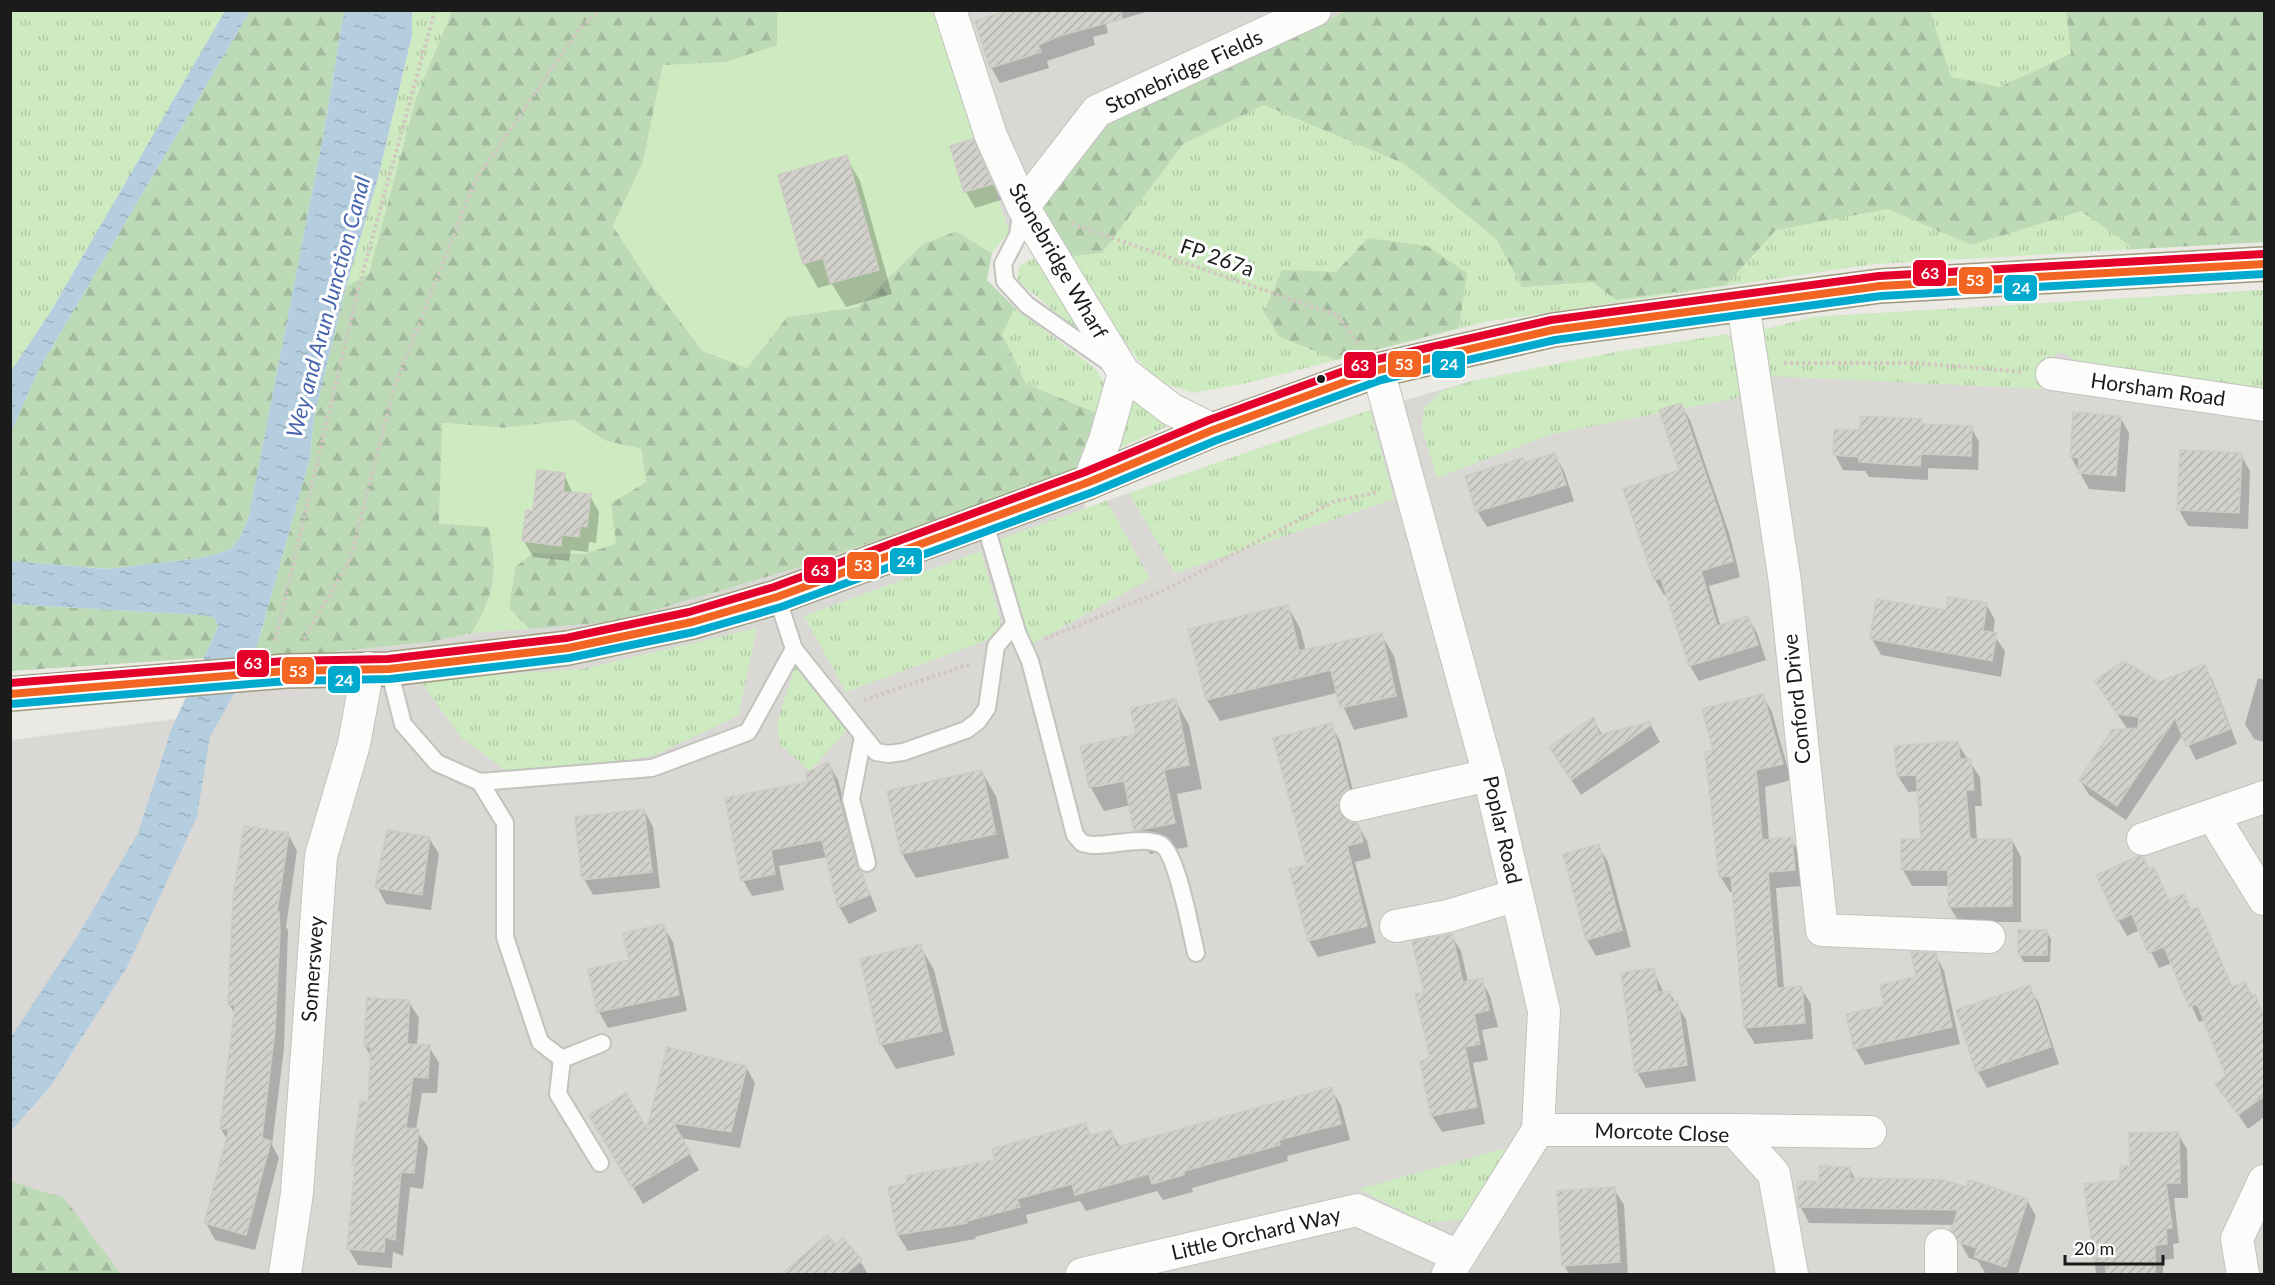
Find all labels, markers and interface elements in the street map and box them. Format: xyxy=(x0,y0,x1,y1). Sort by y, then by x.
street label: Stonebridge Fields xyxy=(1101,23,1266,118)
water label: Wey and Arun Junction Canal xyxy=(280,173,375,440)
street label: Stonebridge Wharf xyxy=(1005,178,1114,343)
street label: FP 267a xyxy=(1177,232,1258,281)
line badge: 63 xyxy=(1912,259,1947,287)
text: 63 xyxy=(1921,263,1939,282)
line badge: 53 xyxy=(1958,266,1993,295)
text: 53 xyxy=(1966,270,1984,289)
line badge: 24 xyxy=(2003,274,2038,302)
text: 24 xyxy=(2012,278,2030,297)
line badge: 53 xyxy=(1387,350,1422,378)
line badge: 24 xyxy=(1431,350,1466,379)
line badge: 63 xyxy=(1343,351,1377,379)
text: 53 xyxy=(1395,354,1413,373)
text: 24 xyxy=(1440,354,1458,373)
text: 63 xyxy=(1351,355,1369,374)
street label: Horsham Road xyxy=(2089,367,2227,410)
unlabelled marker xyxy=(1315,373,1327,385)
line badge: 24 xyxy=(889,547,923,575)
line badge: 53 xyxy=(846,551,880,580)
text: 24 xyxy=(897,551,915,570)
text: 53 xyxy=(854,555,872,574)
line badge: 63 xyxy=(803,556,837,584)
text: 63 xyxy=(811,560,829,579)
street label: Conford Drive xyxy=(1776,633,1815,765)
line badge: 63 xyxy=(236,649,270,678)
text: 63 xyxy=(244,653,262,672)
line badge: 53 xyxy=(281,656,315,685)
text: 53 xyxy=(289,661,307,680)
line badge: 24 xyxy=(327,665,361,694)
text: 24 xyxy=(335,670,353,689)
street label: Poplar Road xyxy=(1479,773,1528,886)
street label: Somerswey xyxy=(295,915,328,1023)
street label: Morcote Close xyxy=(1594,1117,1730,1146)
street label: Little Orchard Way xyxy=(1168,1201,1343,1264)
scale bar xyxy=(2065,1228,2162,1266)
text: 20 m xyxy=(2074,1237,2114,1259)

